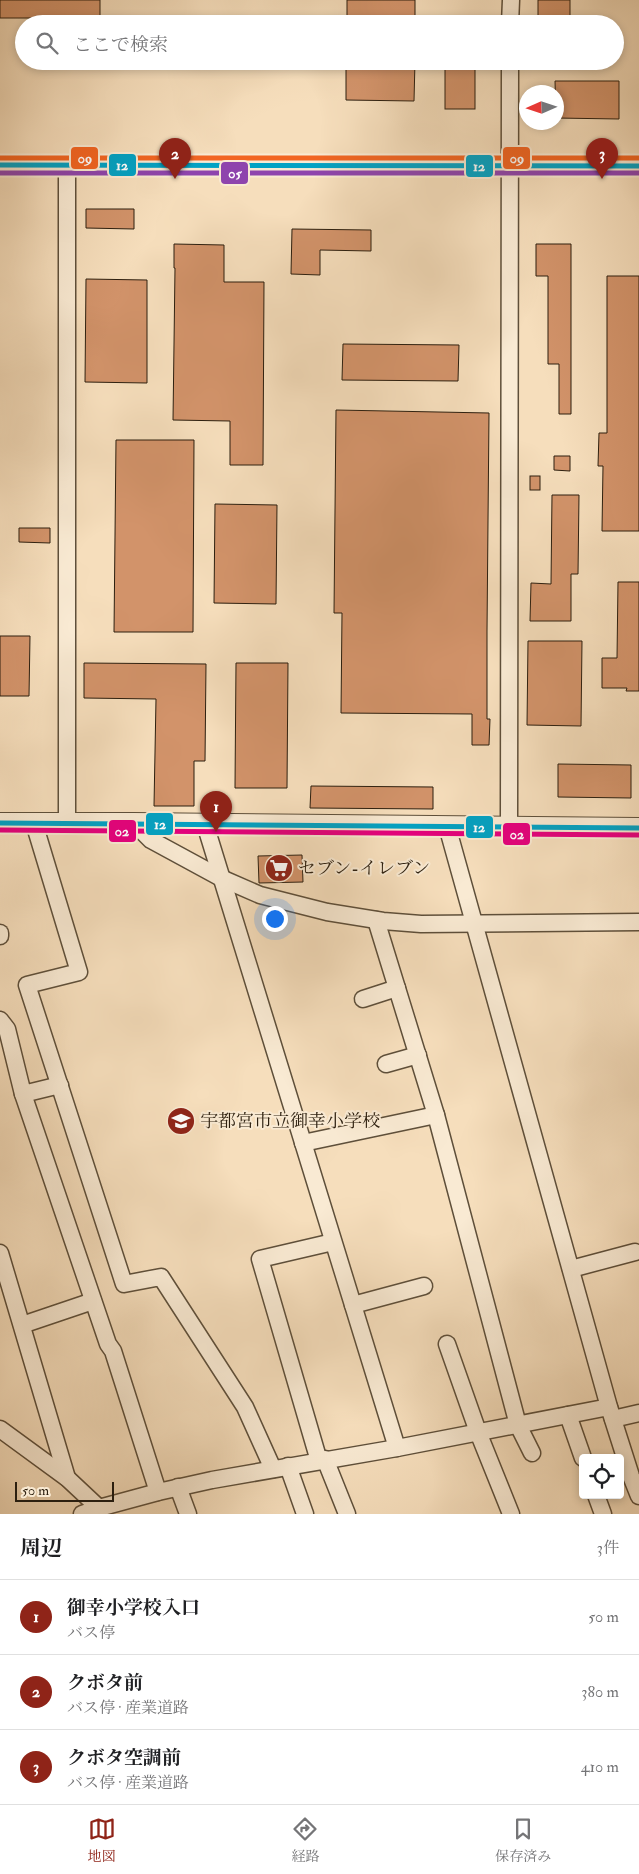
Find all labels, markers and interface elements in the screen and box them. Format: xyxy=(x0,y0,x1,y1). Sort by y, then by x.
search box xyxy=(15,15,624,70)
icon: search xyxy=(33,29,61,57)
text: ここで検索 xyxy=(73,33,168,57)
north arrow xyxy=(519,85,564,130)
pin: 2 xyxy=(159,138,191,179)
pin: 3 xyxy=(586,138,618,179)
line badge: 09 xyxy=(70,146,99,170)
line badge: 09 xyxy=(502,146,531,170)
text: 09 xyxy=(78,150,92,167)
text: 09 xyxy=(510,150,524,167)
line badge: 12 xyxy=(108,153,137,177)
line badge: 12 xyxy=(465,154,494,178)
text: 12 xyxy=(116,157,128,174)
text: 12 xyxy=(473,158,485,175)
line badge: 05 xyxy=(220,161,249,185)
text: 05 xyxy=(228,165,243,182)
pin: 1 xyxy=(200,791,232,832)
line badge: 12 xyxy=(145,812,174,836)
line badge: 12 xyxy=(465,815,494,839)
text: 12 xyxy=(154,816,166,833)
line badge: 02 xyxy=(108,819,137,843)
text: 12 xyxy=(473,819,485,836)
line badge: 02 xyxy=(502,822,531,846)
text: 02 xyxy=(115,823,129,840)
text: 02 xyxy=(510,826,524,843)
supermarket icon: セブン-イレブン xyxy=(264,853,294,883)
place label: セブン-イレブン xyxy=(298,857,430,880)
your location xyxy=(262,906,288,932)
school or university icon: 宇都宮市立御幸小学校 xyxy=(166,1106,196,1136)
place label: 宇都宮市立御幸小学校 xyxy=(200,1110,380,1133)
map controls xyxy=(579,1454,624,1499)
button: locate xyxy=(579,1454,624,1499)
scale bar xyxy=(15,1479,114,1502)
text: 50 m xyxy=(22,1482,49,1499)
text: 周辺 xyxy=(20,1535,62,1562)
text: 3件 xyxy=(597,1538,619,1558)
text: 御幸小学校入口 xyxy=(67,1596,200,1620)
text: 1 xyxy=(33,1607,39,1627)
text: 50 m xyxy=(588,1607,619,1627)
text: バス停 xyxy=(67,1623,115,1643)
text: クボタ前 xyxy=(67,1671,143,1695)
text: 2 xyxy=(32,1682,40,1702)
text: 380 m xyxy=(581,1682,619,1702)
text: バス停 · 産業道路 xyxy=(67,1698,189,1718)
text: クボタ空調前 xyxy=(67,1746,181,1770)
text: 3 xyxy=(33,1757,39,1777)
text: 410 m xyxy=(581,1757,619,1777)
text: バス停 · 産業道路 xyxy=(67,1773,189,1793)
tab: 地図 xyxy=(88,1815,116,1865)
tab: 経路 xyxy=(291,1815,319,1865)
tab: 保存済み xyxy=(495,1815,551,1865)

